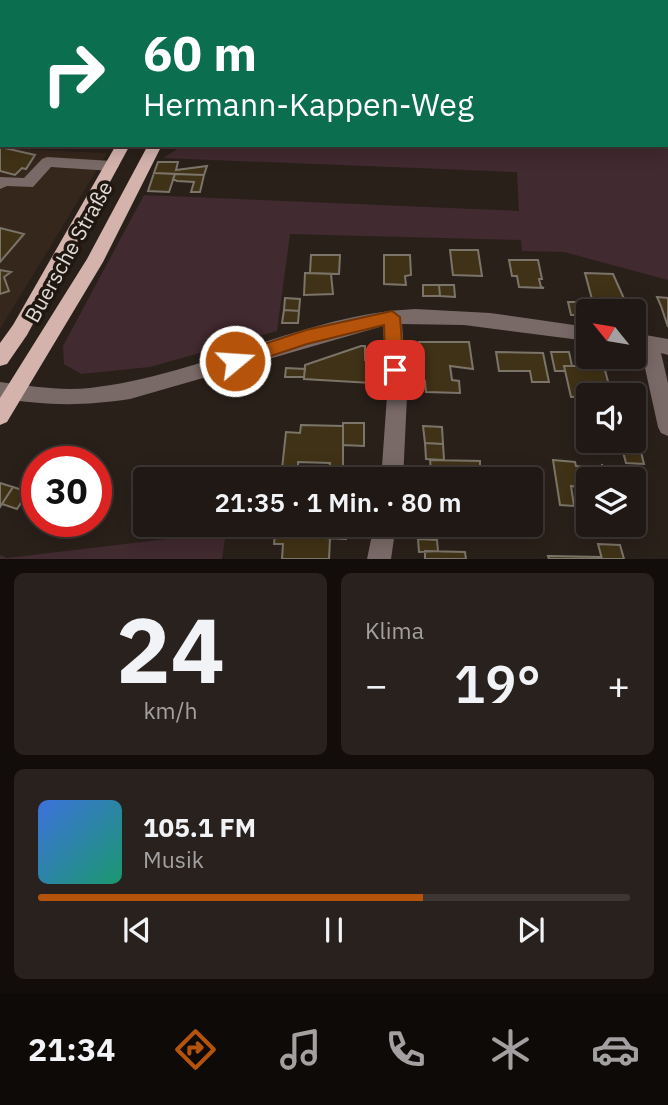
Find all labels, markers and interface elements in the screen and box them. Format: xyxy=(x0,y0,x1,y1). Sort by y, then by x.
text: 60 m xyxy=(143,21,257,84)
icon: right xyxy=(28,28,119,119)
text: Hermann-Kappen-Weg xyxy=(143,83,474,125)
street label: Buersche Straße xyxy=(18,176,119,327)
north arrow xyxy=(576,299,646,369)
map controls xyxy=(576,299,646,537)
position arrow xyxy=(198,324,272,398)
pin xyxy=(365,340,425,400)
icon: arrive xyxy=(376,351,414,389)
button: sound xyxy=(576,383,646,453)
speed limit sign: 30 xyxy=(21,446,112,537)
button: layers xyxy=(576,467,646,537)
text: 21:35 · 1 Min. · 80 m xyxy=(214,485,462,519)
text: 24 xyxy=(116,590,225,708)
text: Klima xyxy=(365,615,424,645)
text: 19° xyxy=(454,650,541,717)
text: − xyxy=(365,660,388,709)
text: + xyxy=(607,660,630,709)
text: km/h xyxy=(143,695,198,725)
text: 105.1 FM xyxy=(143,810,256,844)
text: Musik xyxy=(143,844,204,874)
icon: previous xyxy=(118,911,156,949)
icon: pause xyxy=(315,911,353,949)
icon: next xyxy=(512,911,550,949)
icon: directions xyxy=(171,1025,220,1074)
icon: music xyxy=(276,1025,325,1074)
icon: phone xyxy=(381,1025,430,1074)
icon: climate xyxy=(486,1025,535,1074)
icon: car xyxy=(591,1025,640,1074)
text: 21:34 xyxy=(28,1028,115,1070)

